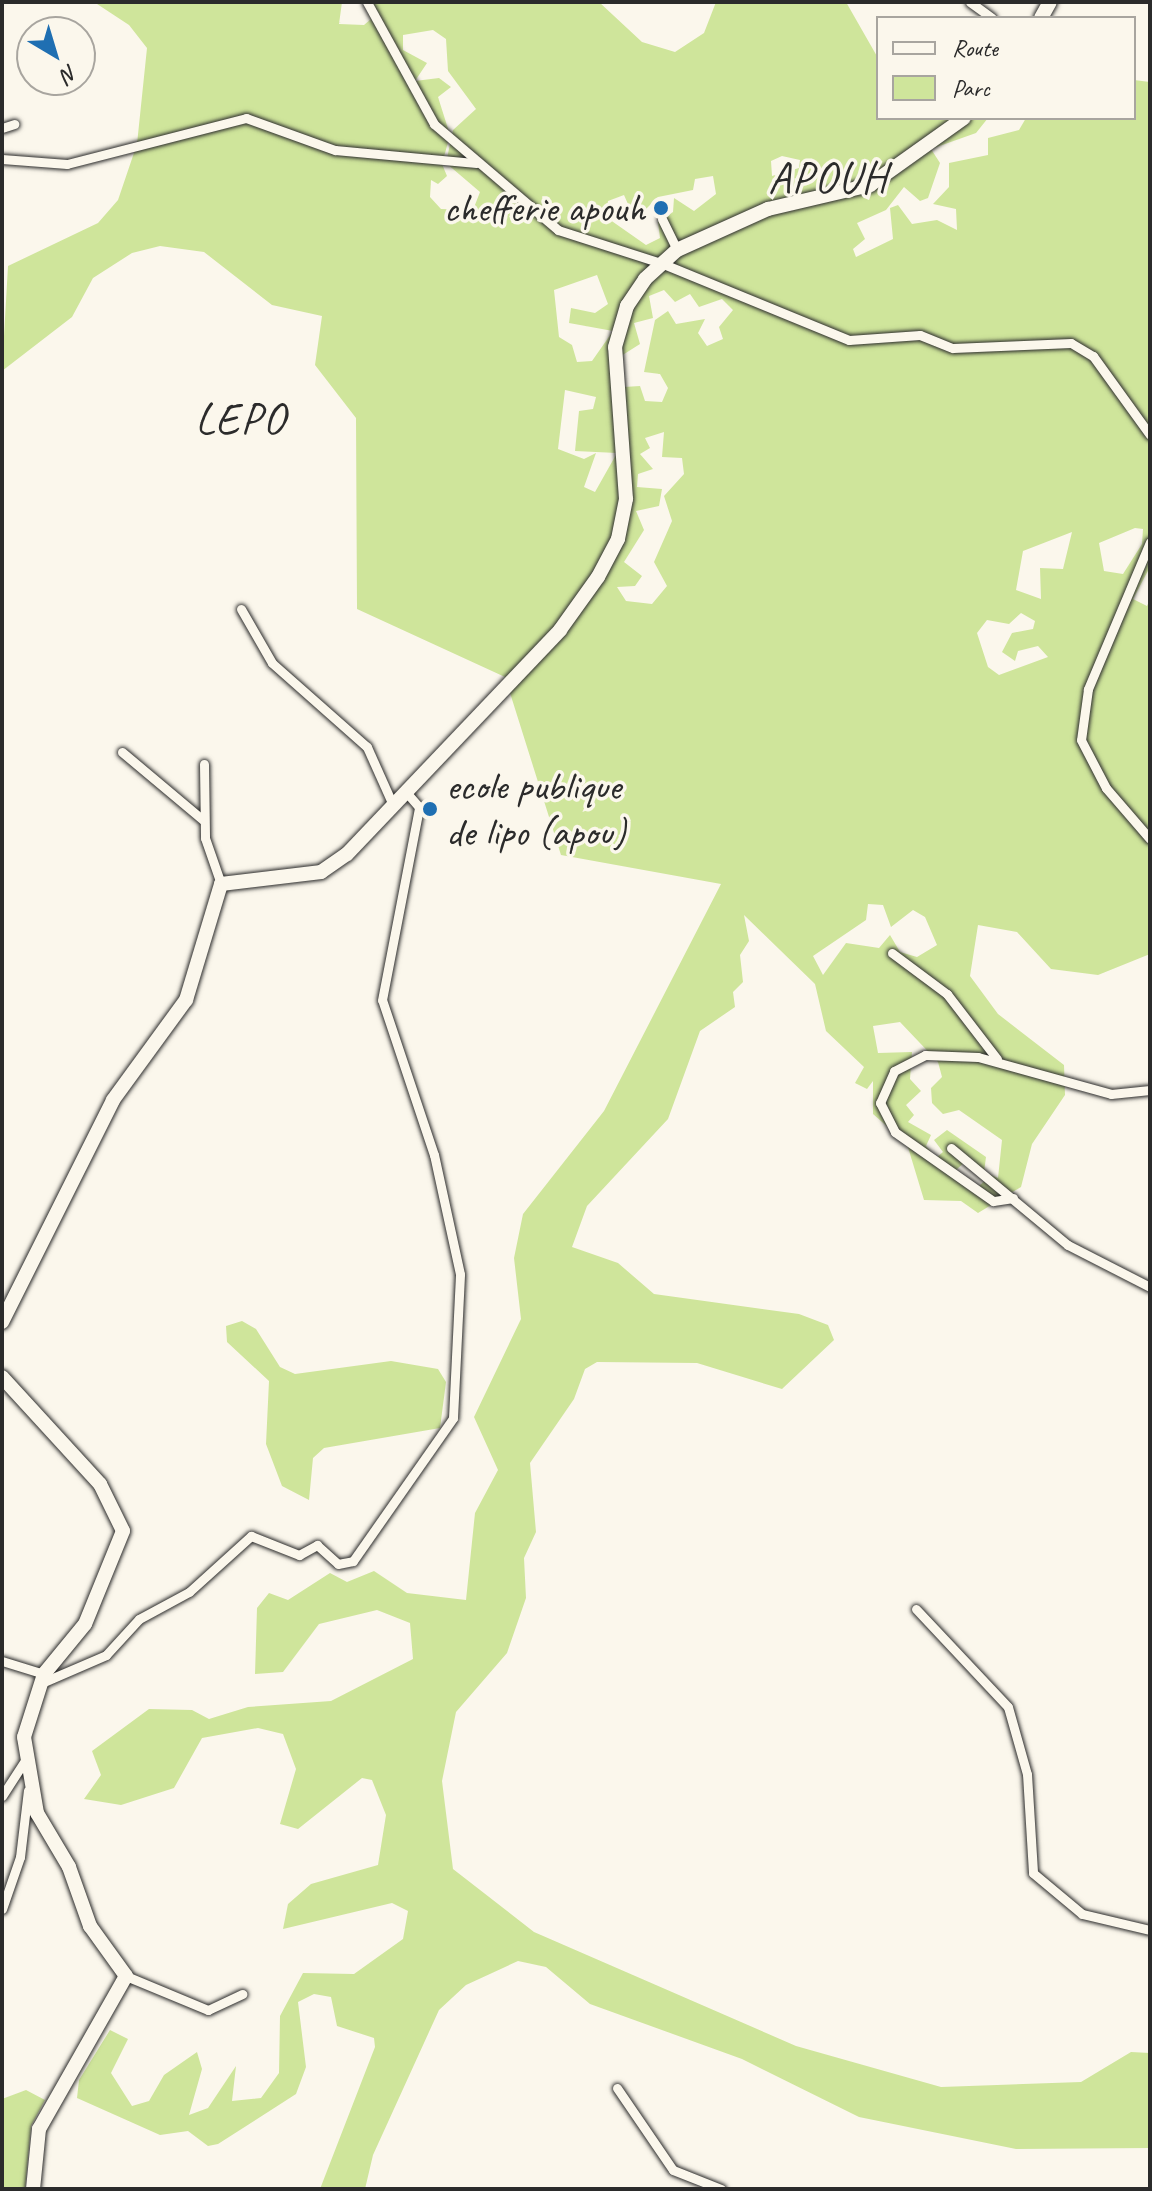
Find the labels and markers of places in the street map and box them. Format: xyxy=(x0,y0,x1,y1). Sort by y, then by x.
place label: chefferie apouh xyxy=(442,184,645,232)
marker: chefferie apouh xyxy=(652,199,670,217)
place label: ecole publique de lipo (apou) xyxy=(446,762,625,856)
marker: ecole publique de lipo (apou) xyxy=(421,800,439,818)

